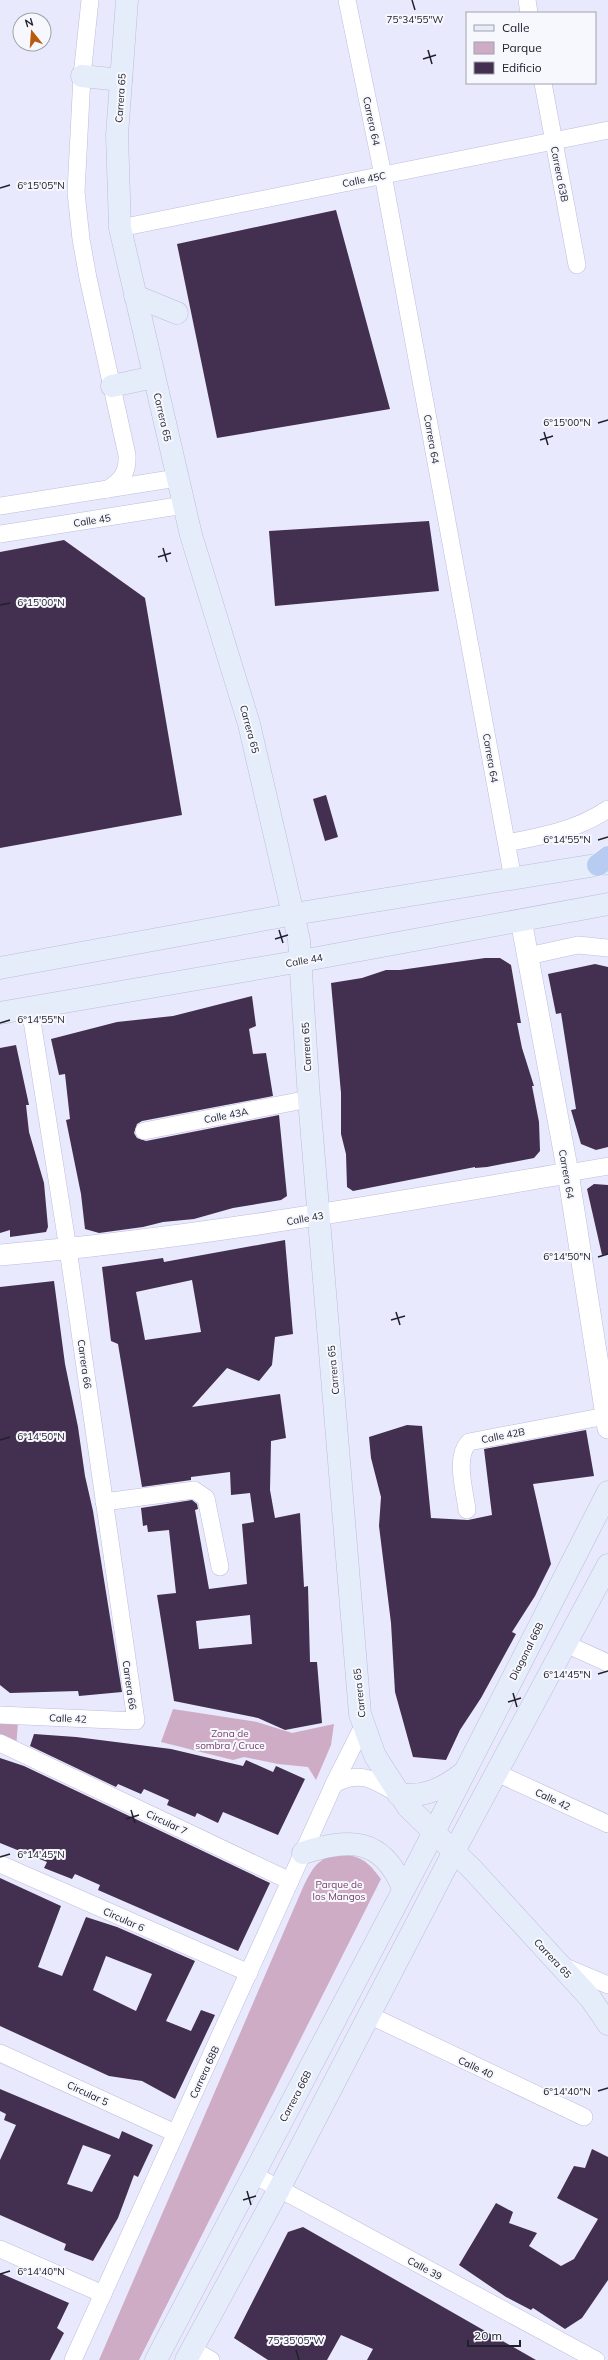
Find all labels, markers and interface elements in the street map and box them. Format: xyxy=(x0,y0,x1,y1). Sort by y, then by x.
north arrow xyxy=(12,12,52,52)
legend xyxy=(466,12,596,84)
text: 75°34'55"W xyxy=(387,13,443,26)
text: N xyxy=(23,15,35,30)
text: Calle xyxy=(502,20,529,35)
text: Parque xyxy=(502,40,542,55)
text: Edificio xyxy=(502,60,542,75)
street label: Carrera 65 xyxy=(112,73,129,123)
street label: Carrera 64 xyxy=(360,96,383,147)
street label: Carrera 63B xyxy=(548,145,571,203)
street label: Calle 45C xyxy=(341,169,387,190)
text: 6°15'05"N xyxy=(17,179,65,192)
street label: Carrera 65 xyxy=(151,392,174,443)
street label: Carrera 64 xyxy=(421,414,442,465)
text: 6°15'00"N xyxy=(543,416,591,429)
street label: Calle 45 xyxy=(73,511,112,530)
text: 6°15'00"N xyxy=(17,596,65,609)
street label: Carrera 65 xyxy=(237,704,262,755)
street label: Carrera 64 xyxy=(480,733,501,784)
text: 6°14'55"N xyxy=(543,833,591,846)
street label: Calle 44 xyxy=(284,951,324,970)
text: 6°14'55"N xyxy=(17,1013,65,1026)
street label: Carrera 65 xyxy=(299,1022,314,1072)
street label: Calle 43A xyxy=(203,1105,250,1126)
street label: Carrera 64 xyxy=(556,1149,577,1200)
street label: Calle 43 xyxy=(285,1209,325,1228)
text: 6°14'50"N xyxy=(543,1250,591,1263)
street label: Carrera 66 xyxy=(75,1339,94,1389)
street label: Carrera 65 xyxy=(325,1345,342,1395)
street label: Calle 42B xyxy=(480,1425,526,1446)
text: 6°14'50"N xyxy=(17,1430,65,1443)
street label: Diagonal 66B xyxy=(506,1620,547,1682)
street label: Carrera 66 xyxy=(120,1660,139,1710)
street label: Carrera 65 xyxy=(350,1668,369,1718)
text: 6°14'45"N xyxy=(543,1668,591,1681)
street label: Calle 42 xyxy=(49,1711,87,1726)
park label: Zona de sombra / Cruce xyxy=(195,1727,265,1752)
street label: Calle 42 xyxy=(533,1786,573,1813)
street label: Circular 7 xyxy=(144,1807,190,1838)
text: 6°14'45"N xyxy=(17,1848,65,1861)
park label: Parque de los Mangos xyxy=(313,1878,365,1903)
street label: Circular 6 xyxy=(101,1905,147,1934)
street label: Carrera 65 xyxy=(531,1936,574,1981)
street label: Carrera 68B xyxy=(187,2044,222,2100)
street label: Calle 40 xyxy=(456,2054,496,2081)
street label: Carrera 66B xyxy=(276,2068,314,2124)
street label: Circular 5 xyxy=(65,2078,111,2109)
text: 6°14'40"N xyxy=(543,2085,591,2098)
street label: Calle 39 xyxy=(405,2254,444,2283)
text: 6°14'40"N xyxy=(17,2265,65,2278)
scale bar xyxy=(468,2322,520,2348)
text: 20 m xyxy=(474,2328,502,2343)
text: 75°35'05"W xyxy=(268,2334,324,2347)

